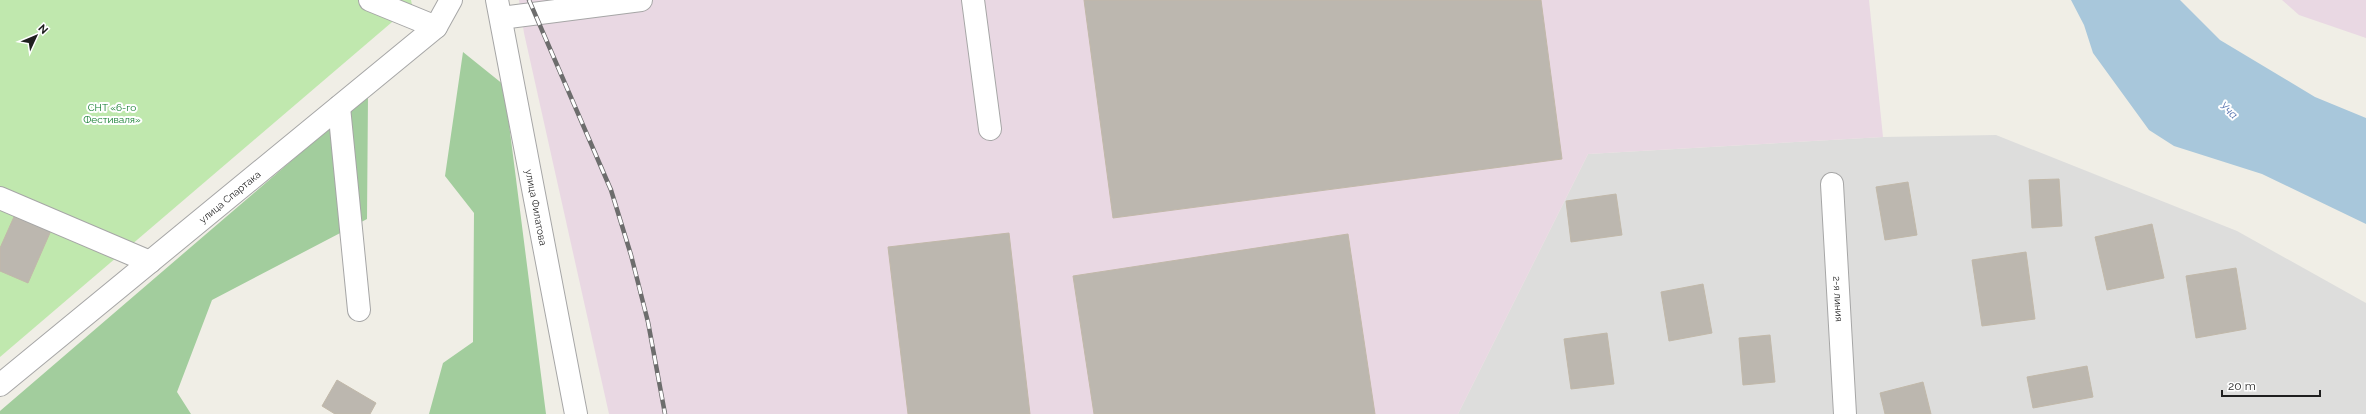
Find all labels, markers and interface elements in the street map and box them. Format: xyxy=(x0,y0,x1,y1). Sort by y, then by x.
north arrow xyxy=(16,16,56,56)
text: N xyxy=(35,22,50,37)
water label: Уча xyxy=(2217,99,2240,122)
park label: СНТ «6-го Фестиваля» xyxy=(83,102,141,125)
street label: улица Филатова xyxy=(523,168,549,246)
street label: улица Спартака xyxy=(197,169,263,225)
street label: 2-я линия xyxy=(1831,276,1845,322)
scale bar xyxy=(2222,372,2320,398)
text: 20 m xyxy=(2228,379,2256,393)

